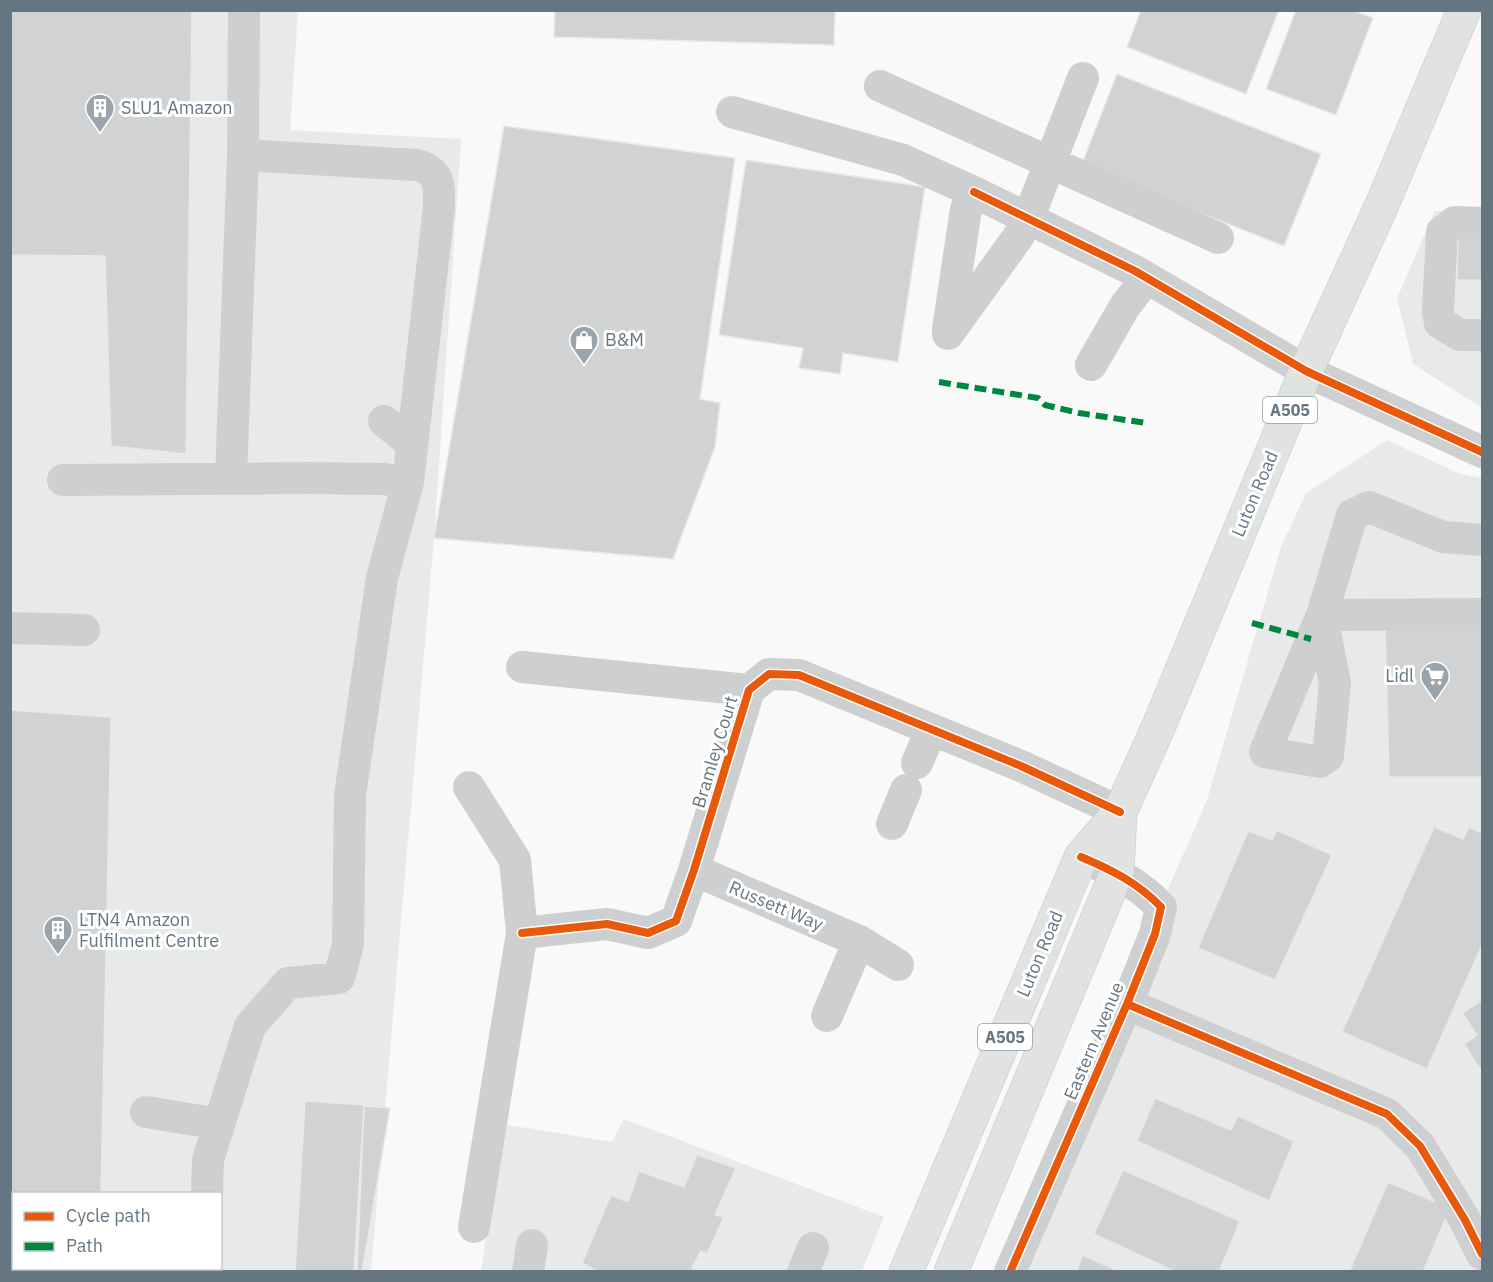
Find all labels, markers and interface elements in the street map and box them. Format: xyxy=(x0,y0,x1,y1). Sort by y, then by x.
building icon: SLU1 Amazon xyxy=(84,92,116,134)
place label: SLU1 Amazon xyxy=(121,96,233,119)
shop icon: B&M xyxy=(568,324,600,366)
place label: B&M xyxy=(605,328,644,351)
road number: A505 xyxy=(1263,397,1317,423)
street label: Luton Road xyxy=(1226,447,1283,540)
supermarket icon: Lidl xyxy=(1419,660,1451,702)
place label: Lidl xyxy=(1385,664,1414,687)
street label: Bramley Court xyxy=(687,693,742,811)
street label: Russett Way xyxy=(726,875,827,936)
street label: Luton Road xyxy=(1011,907,1068,1000)
place label: LTN4 Amazon Fulfilment Centre xyxy=(79,908,219,952)
building icon: LTN4 Amazon Fulfilment Centre xyxy=(42,914,74,956)
street label: Eastern Avenue xyxy=(1058,978,1129,1103)
road number: A505 xyxy=(978,1024,1032,1050)
legend xyxy=(12,1192,222,1270)
text: Cycle path xyxy=(66,1204,151,1227)
text: Path xyxy=(66,1234,103,1257)

